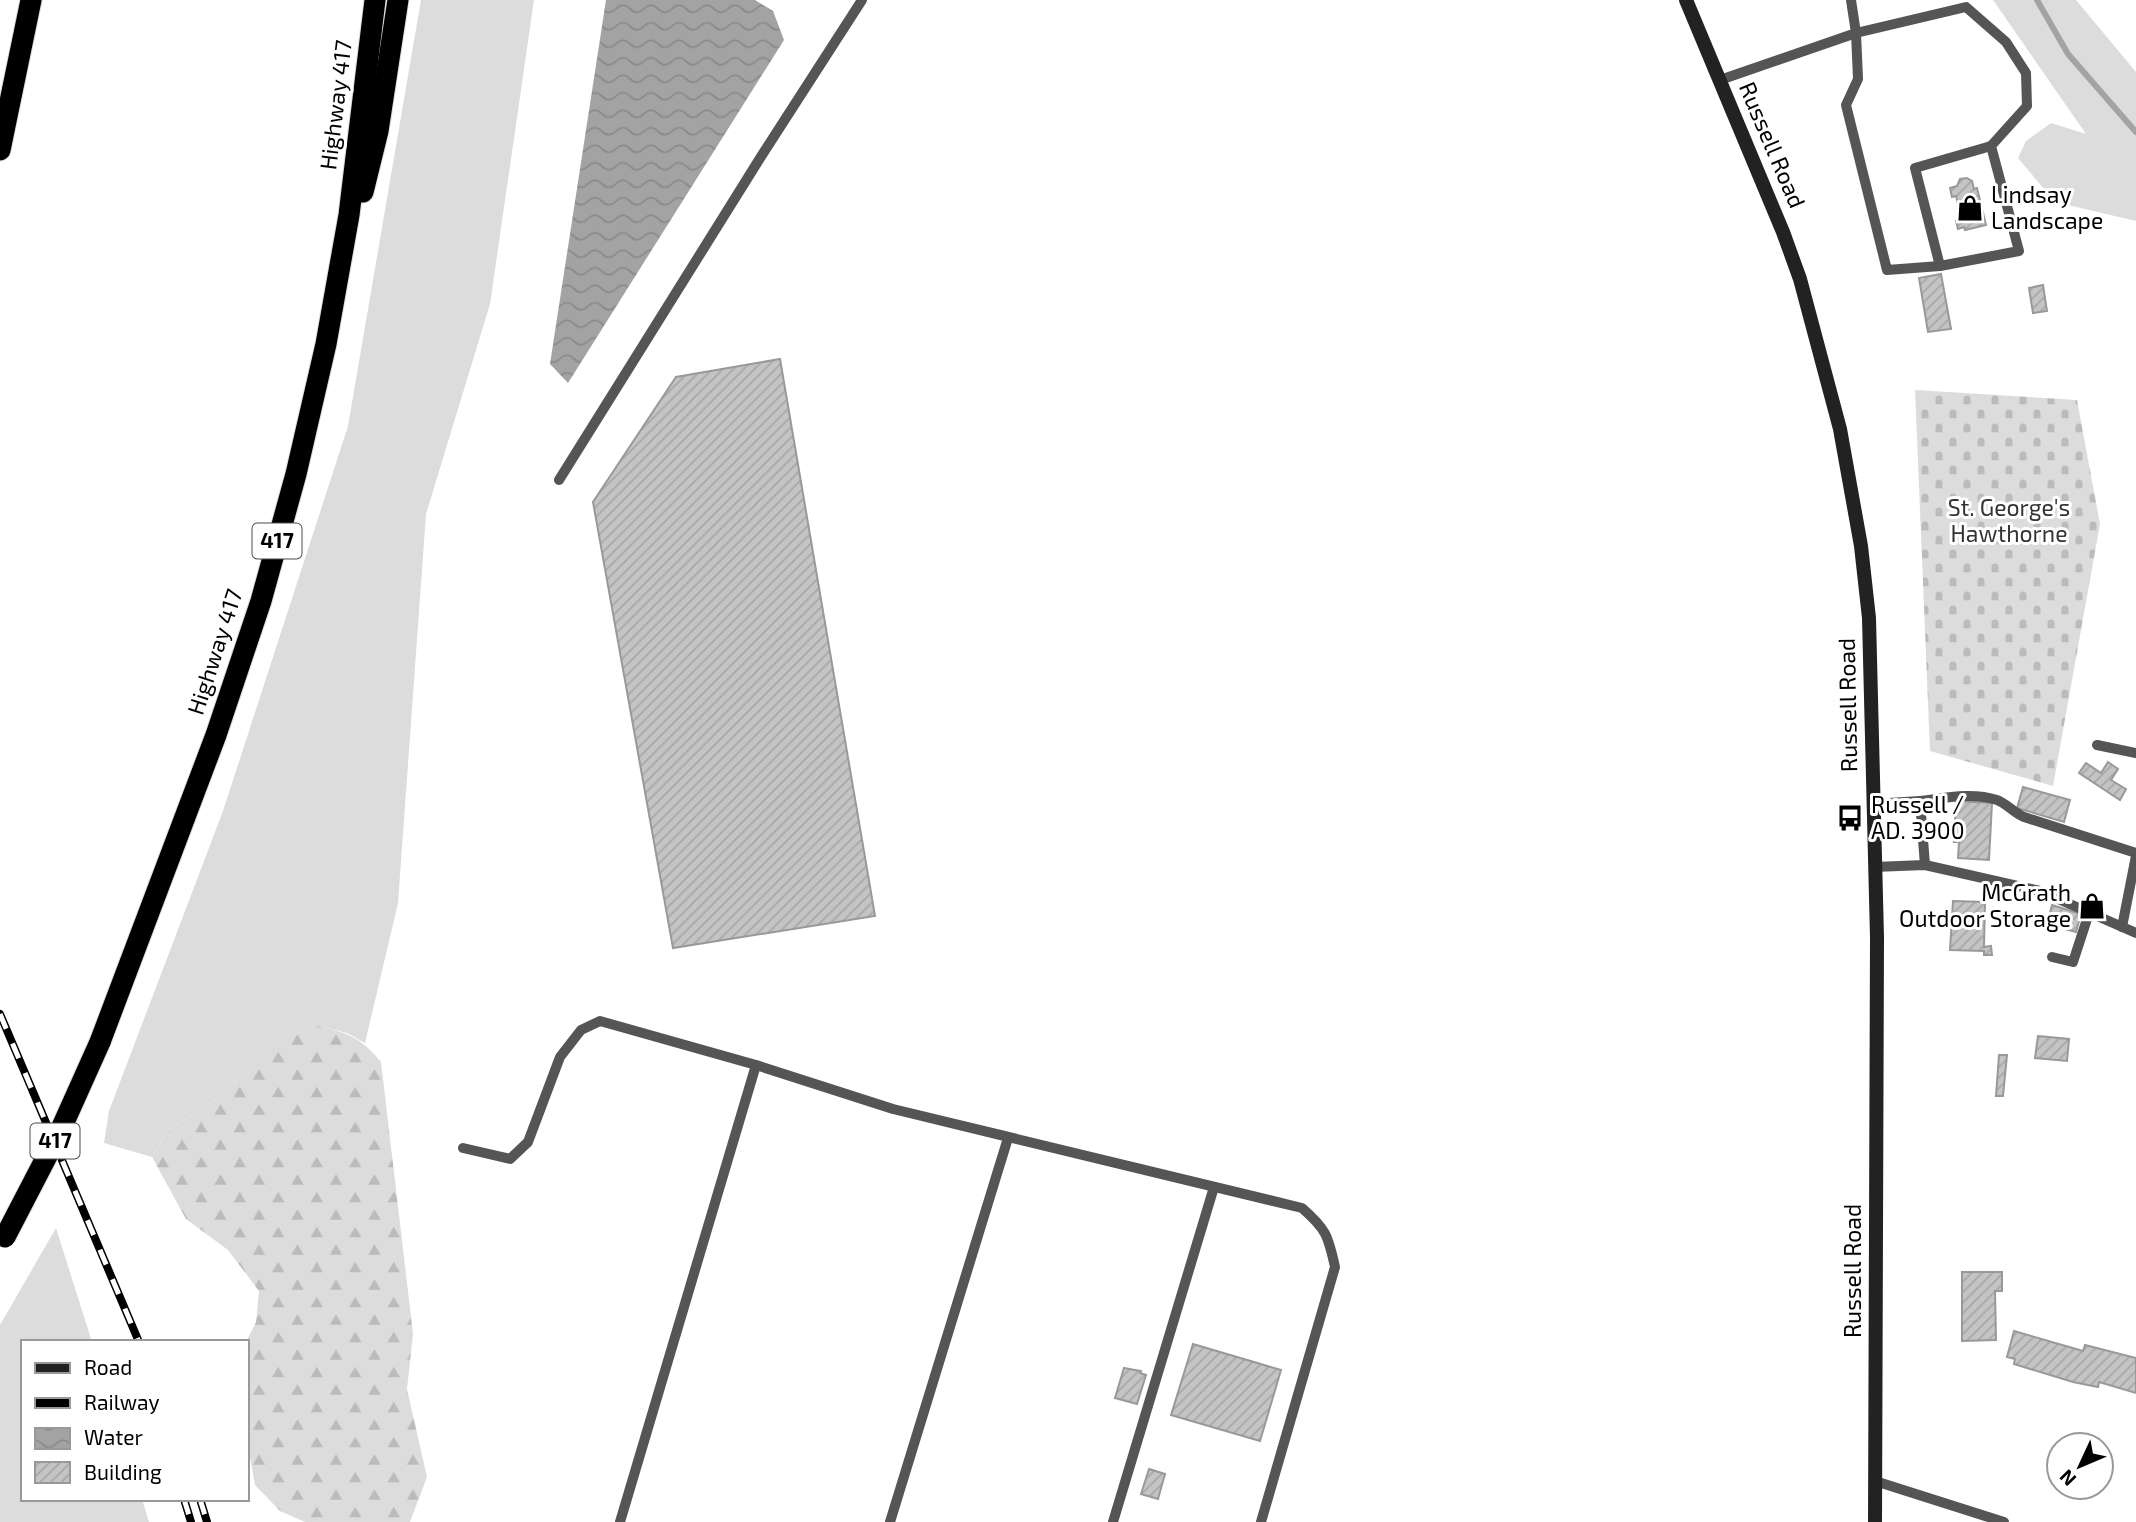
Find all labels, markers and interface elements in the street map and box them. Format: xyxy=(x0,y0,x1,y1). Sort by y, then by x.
street label: Highway 417 xyxy=(313,38,357,171)
street label: Russell Road xyxy=(1734,77,1812,212)
place label: Lindsay Landscape xyxy=(1991,180,2103,234)
shop icon: Lindsay Landscape xyxy=(1955,193,1985,223)
park label: St. George's Hawthorne xyxy=(1948,493,2070,547)
road number: 417 xyxy=(252,524,302,558)
street label: Highway 417 xyxy=(181,585,248,718)
street label: Russell Road xyxy=(1832,638,1862,772)
place label: Russell / AD. 3900 xyxy=(1871,790,1965,844)
bus stop icon: Russell / AD. 3900 xyxy=(1835,803,1865,833)
place label: McGrath Outdoor Storage xyxy=(1899,878,2071,932)
shop icon: McGrath Outdoor Storage xyxy=(2077,891,2107,921)
road number: 417 xyxy=(30,1124,80,1158)
street label: Russell Road xyxy=(1838,1204,1866,1338)
legend xyxy=(21,1340,248,1501)
text: Road xyxy=(84,1354,132,1379)
text: Railway xyxy=(84,1389,160,1414)
text: Water xyxy=(84,1424,143,1449)
north arrow xyxy=(2045,1431,2115,1501)
text: Building xyxy=(84,1459,162,1484)
text: N xyxy=(2054,1465,2080,1491)

